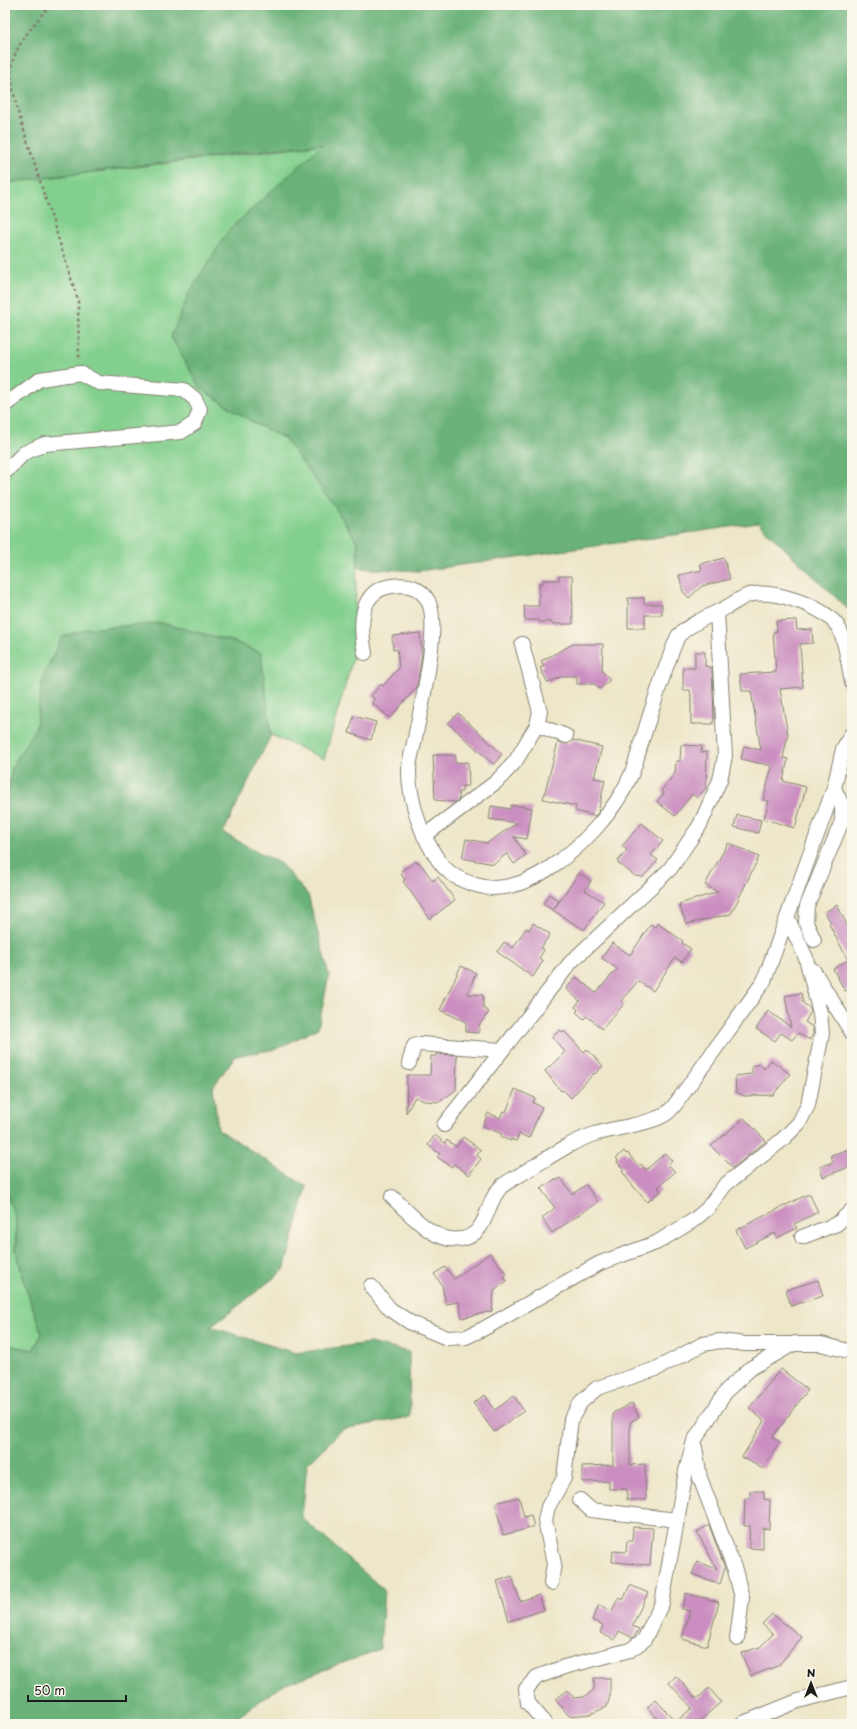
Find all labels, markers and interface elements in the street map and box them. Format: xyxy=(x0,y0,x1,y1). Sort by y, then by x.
north arrow xyxy=(791,1663,831,1703)
text: N xyxy=(807,1664,816,1681)
scale bar xyxy=(28,1677,126,1703)
text: 50 m xyxy=(34,1681,65,1699)

